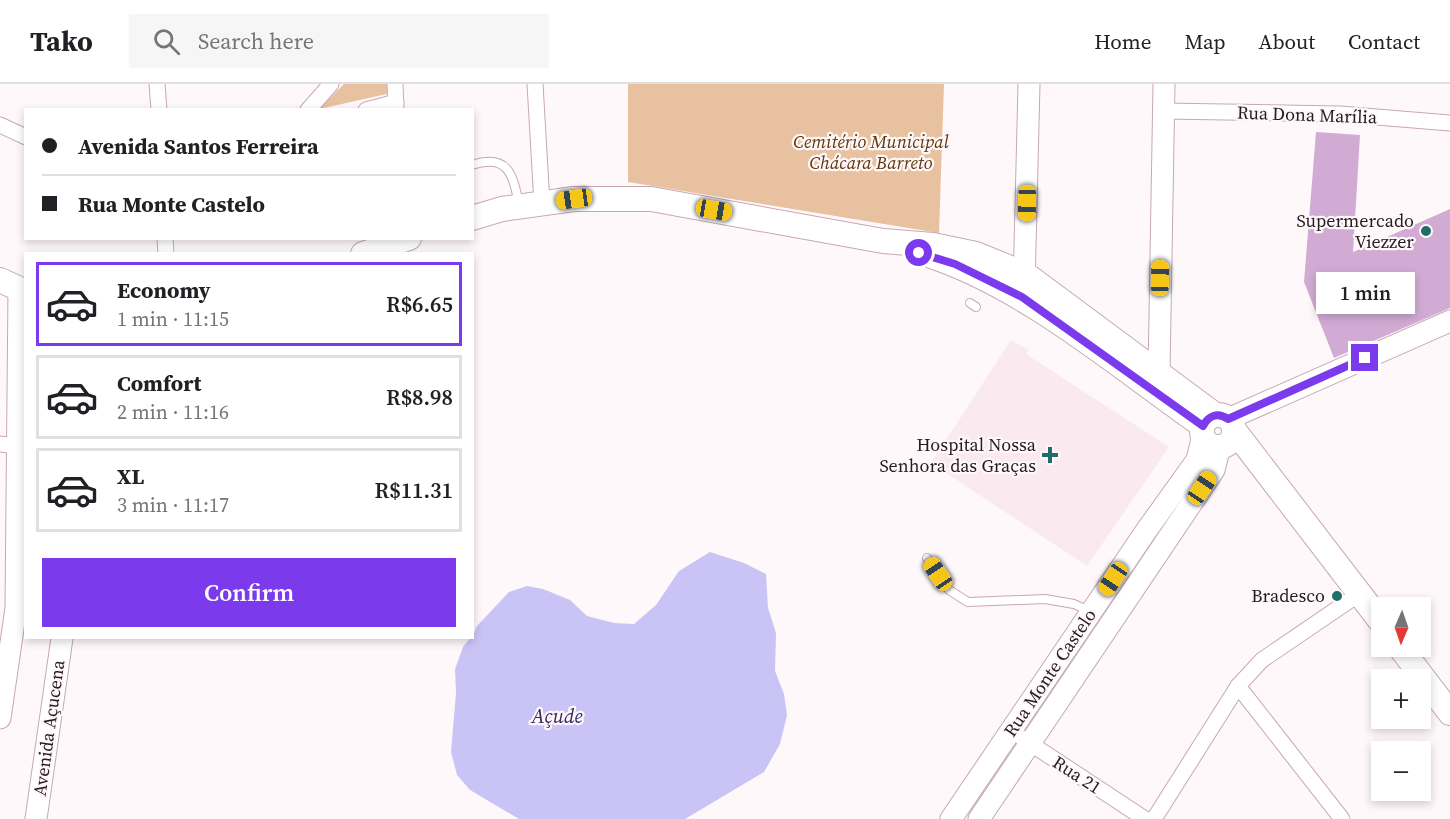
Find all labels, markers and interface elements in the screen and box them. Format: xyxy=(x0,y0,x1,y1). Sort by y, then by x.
search box xyxy=(129,14,549,68)
text: Tako xyxy=(30,22,93,60)
icon: search xyxy=(150,25,183,58)
text: Search here xyxy=(198,26,314,56)
text: Home xyxy=(1094,27,1152,56)
text: Map xyxy=(1185,27,1226,56)
text: About xyxy=(1259,27,1315,56)
text: Contact xyxy=(1348,27,1420,56)
street label: Rua Dona Marília xyxy=(1237,100,1378,129)
park label: Cemitério Municipal Chácara Barreto xyxy=(793,129,949,175)
text: Avenida Santos Ferreira xyxy=(78,131,319,161)
car xyxy=(1018,185,1036,221)
car xyxy=(555,188,593,210)
text: Rua Monte Castelo xyxy=(78,189,265,219)
car xyxy=(695,198,733,222)
place label: Supermercado Viezzer xyxy=(1296,208,1414,254)
marker: Supermercado Viezzer xyxy=(1419,224,1433,238)
route start xyxy=(905,239,932,266)
car xyxy=(1151,260,1169,296)
callout: 1 min xyxy=(1316,271,1414,313)
text: Economy xyxy=(117,275,211,305)
icon: car xyxy=(45,277,99,331)
text: 1 min xyxy=(1340,279,1391,307)
text: R$6.65 xyxy=(386,289,453,319)
text: 1 min · 11:15 xyxy=(117,305,229,333)
route end xyxy=(1351,344,1378,371)
text: Comfort xyxy=(117,368,201,398)
icon: car xyxy=(45,370,99,424)
text: R$8.98 xyxy=(386,382,453,412)
text: 2 min · 11:16 xyxy=(117,398,229,426)
place label: Hospital Nossa Senhora das Graças xyxy=(879,432,1037,478)
marker: Hospital Nossa Senhora das Graças xyxy=(1041,446,1059,464)
text: XL xyxy=(117,461,144,491)
icon: car xyxy=(45,463,99,517)
car xyxy=(1184,468,1220,508)
text: R$11.31 xyxy=(375,475,453,505)
text: 3 min · 11:17 xyxy=(117,491,229,519)
car xyxy=(920,554,956,594)
button: Confirm xyxy=(42,558,456,627)
car xyxy=(1095,559,1131,599)
place label: Bradesco xyxy=(1251,583,1325,608)
marker: Bradesco xyxy=(1330,589,1344,603)
north arrow xyxy=(1371,597,1431,657)
map controls xyxy=(1371,597,1431,801)
street label: Rua Monte Castelo xyxy=(997,604,1102,742)
street label: Avenida Açucena xyxy=(27,657,71,798)
button: + xyxy=(1371,669,1431,729)
water label: Açude xyxy=(530,702,583,730)
button: − xyxy=(1371,741,1431,801)
street label: Rua 21 xyxy=(1048,750,1106,800)

